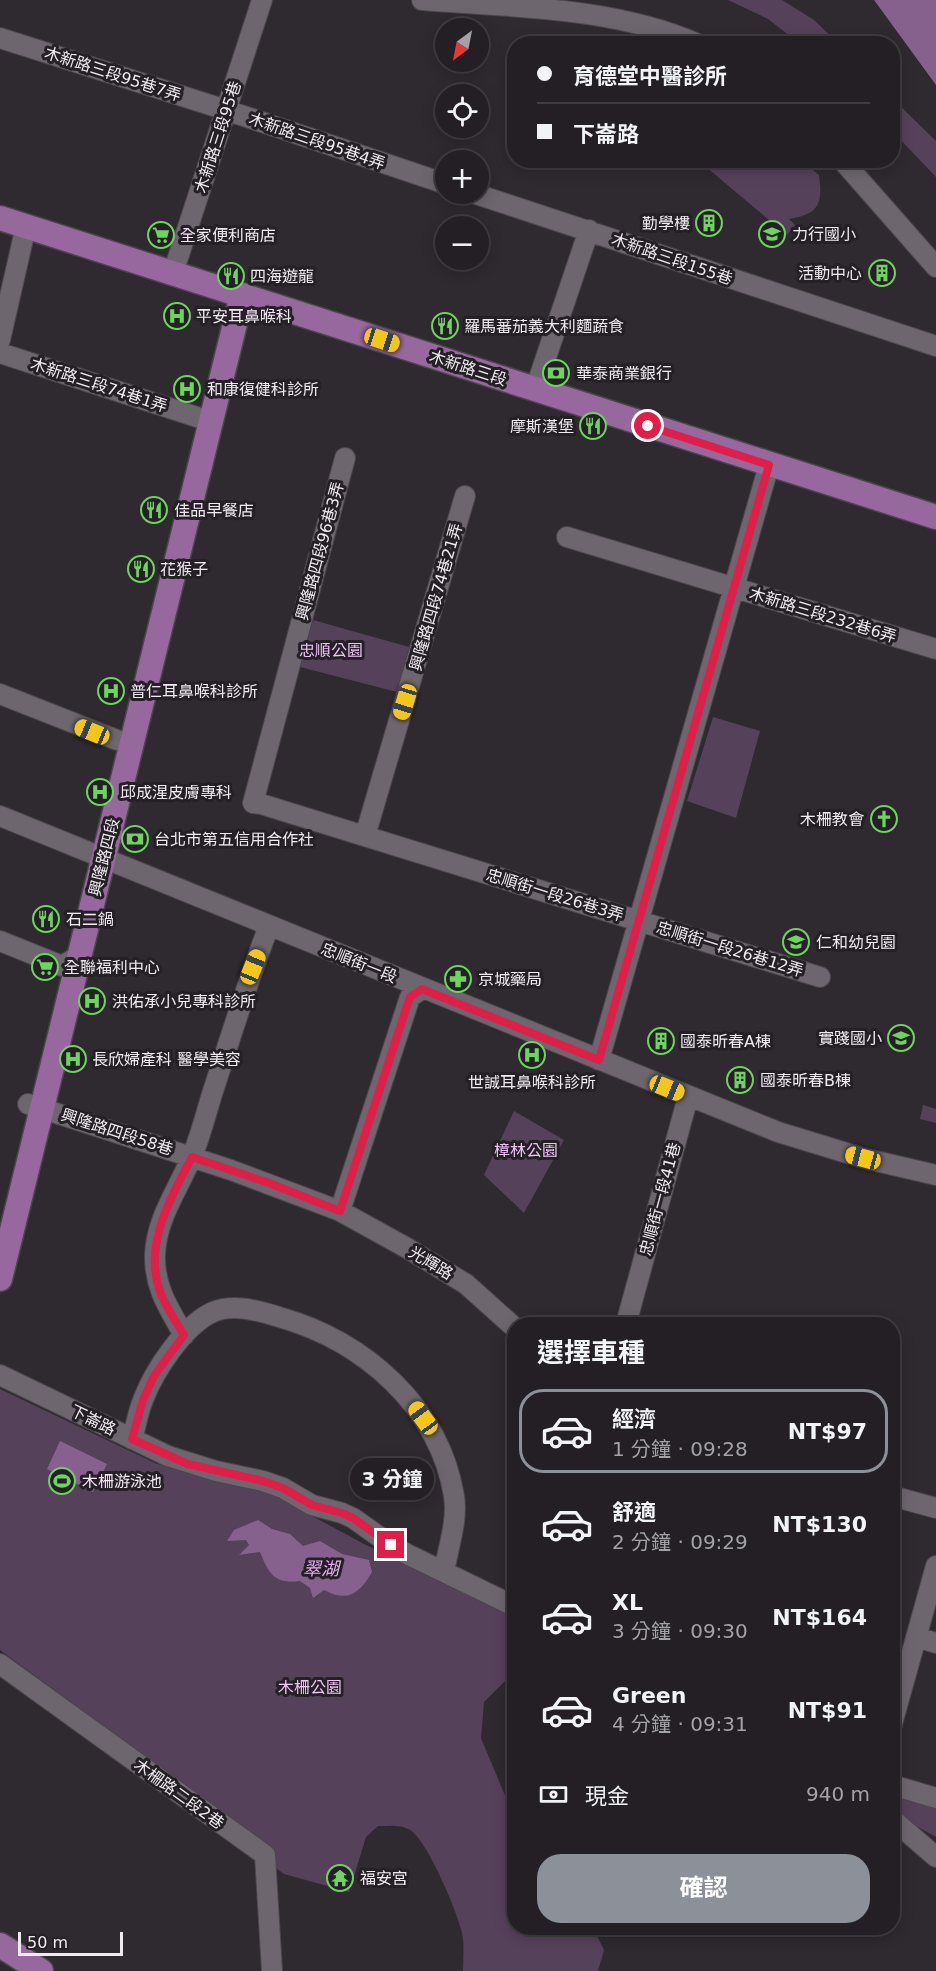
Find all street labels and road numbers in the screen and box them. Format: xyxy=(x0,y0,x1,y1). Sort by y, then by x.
street label: 木新路三段95巷7弄 xyxy=(42,43,184,105)
street label: 木新路三段95巷 xyxy=(191,79,245,195)
street label: 木新路三段95巷4弄 xyxy=(247,109,387,173)
street label: 木新路三段155巷 xyxy=(609,229,735,289)
street label: 木新路三段 xyxy=(427,347,509,389)
street label: 木新路三段74巷1弄 xyxy=(28,354,170,416)
street label: 興隆路四段96巷3弄 xyxy=(292,480,348,622)
street label: 興隆路四段74巷21弄 xyxy=(406,521,466,673)
street label: 木新路三段232巷6弄 xyxy=(747,584,899,646)
street label: 興隆路四段 xyxy=(85,816,123,898)
street label: 忠順街一段26巷3弄 xyxy=(484,865,626,925)
street label: 忠順街一段26巷12弄 xyxy=(654,918,806,980)
street label: 忠順街一段 xyxy=(318,939,400,987)
street label: 興隆路四段58巷 xyxy=(59,1105,175,1159)
street label: 忠順街一段41巷 xyxy=(636,1140,684,1258)
street label: 光輝路 xyxy=(406,1242,456,1284)
street label: 下崙路 xyxy=(67,1401,119,1439)
street label: 木柵路二段2巷 xyxy=(130,1755,228,1833)

